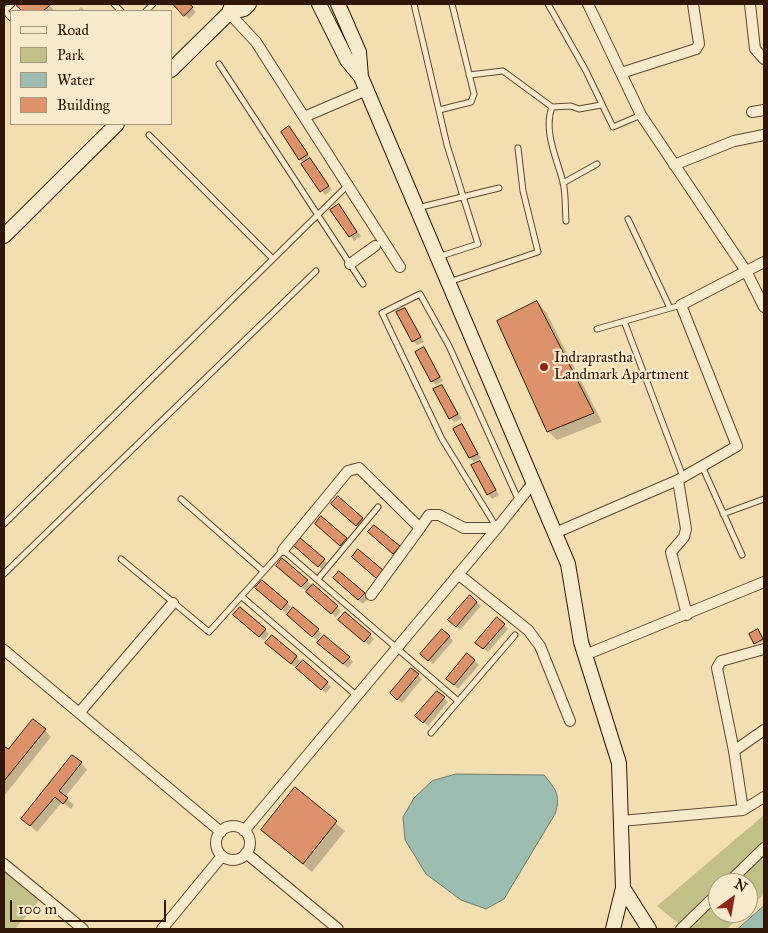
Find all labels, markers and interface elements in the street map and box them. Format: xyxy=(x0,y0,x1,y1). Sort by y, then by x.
legend xyxy=(10,10,172,125)
text: Road xyxy=(57,21,89,39)
text: Park xyxy=(57,46,84,64)
text: Water xyxy=(57,71,94,89)
text: Building xyxy=(57,96,110,114)
place label: Indraprastha Landmark Apartment xyxy=(554,349,689,384)
marker: Indraprastha Landmark Apartment xyxy=(538,361,550,373)
north arrow xyxy=(708,873,758,923)
text: N xyxy=(731,875,750,896)
scale bar xyxy=(12,890,169,922)
text: 100 m xyxy=(18,900,57,918)

